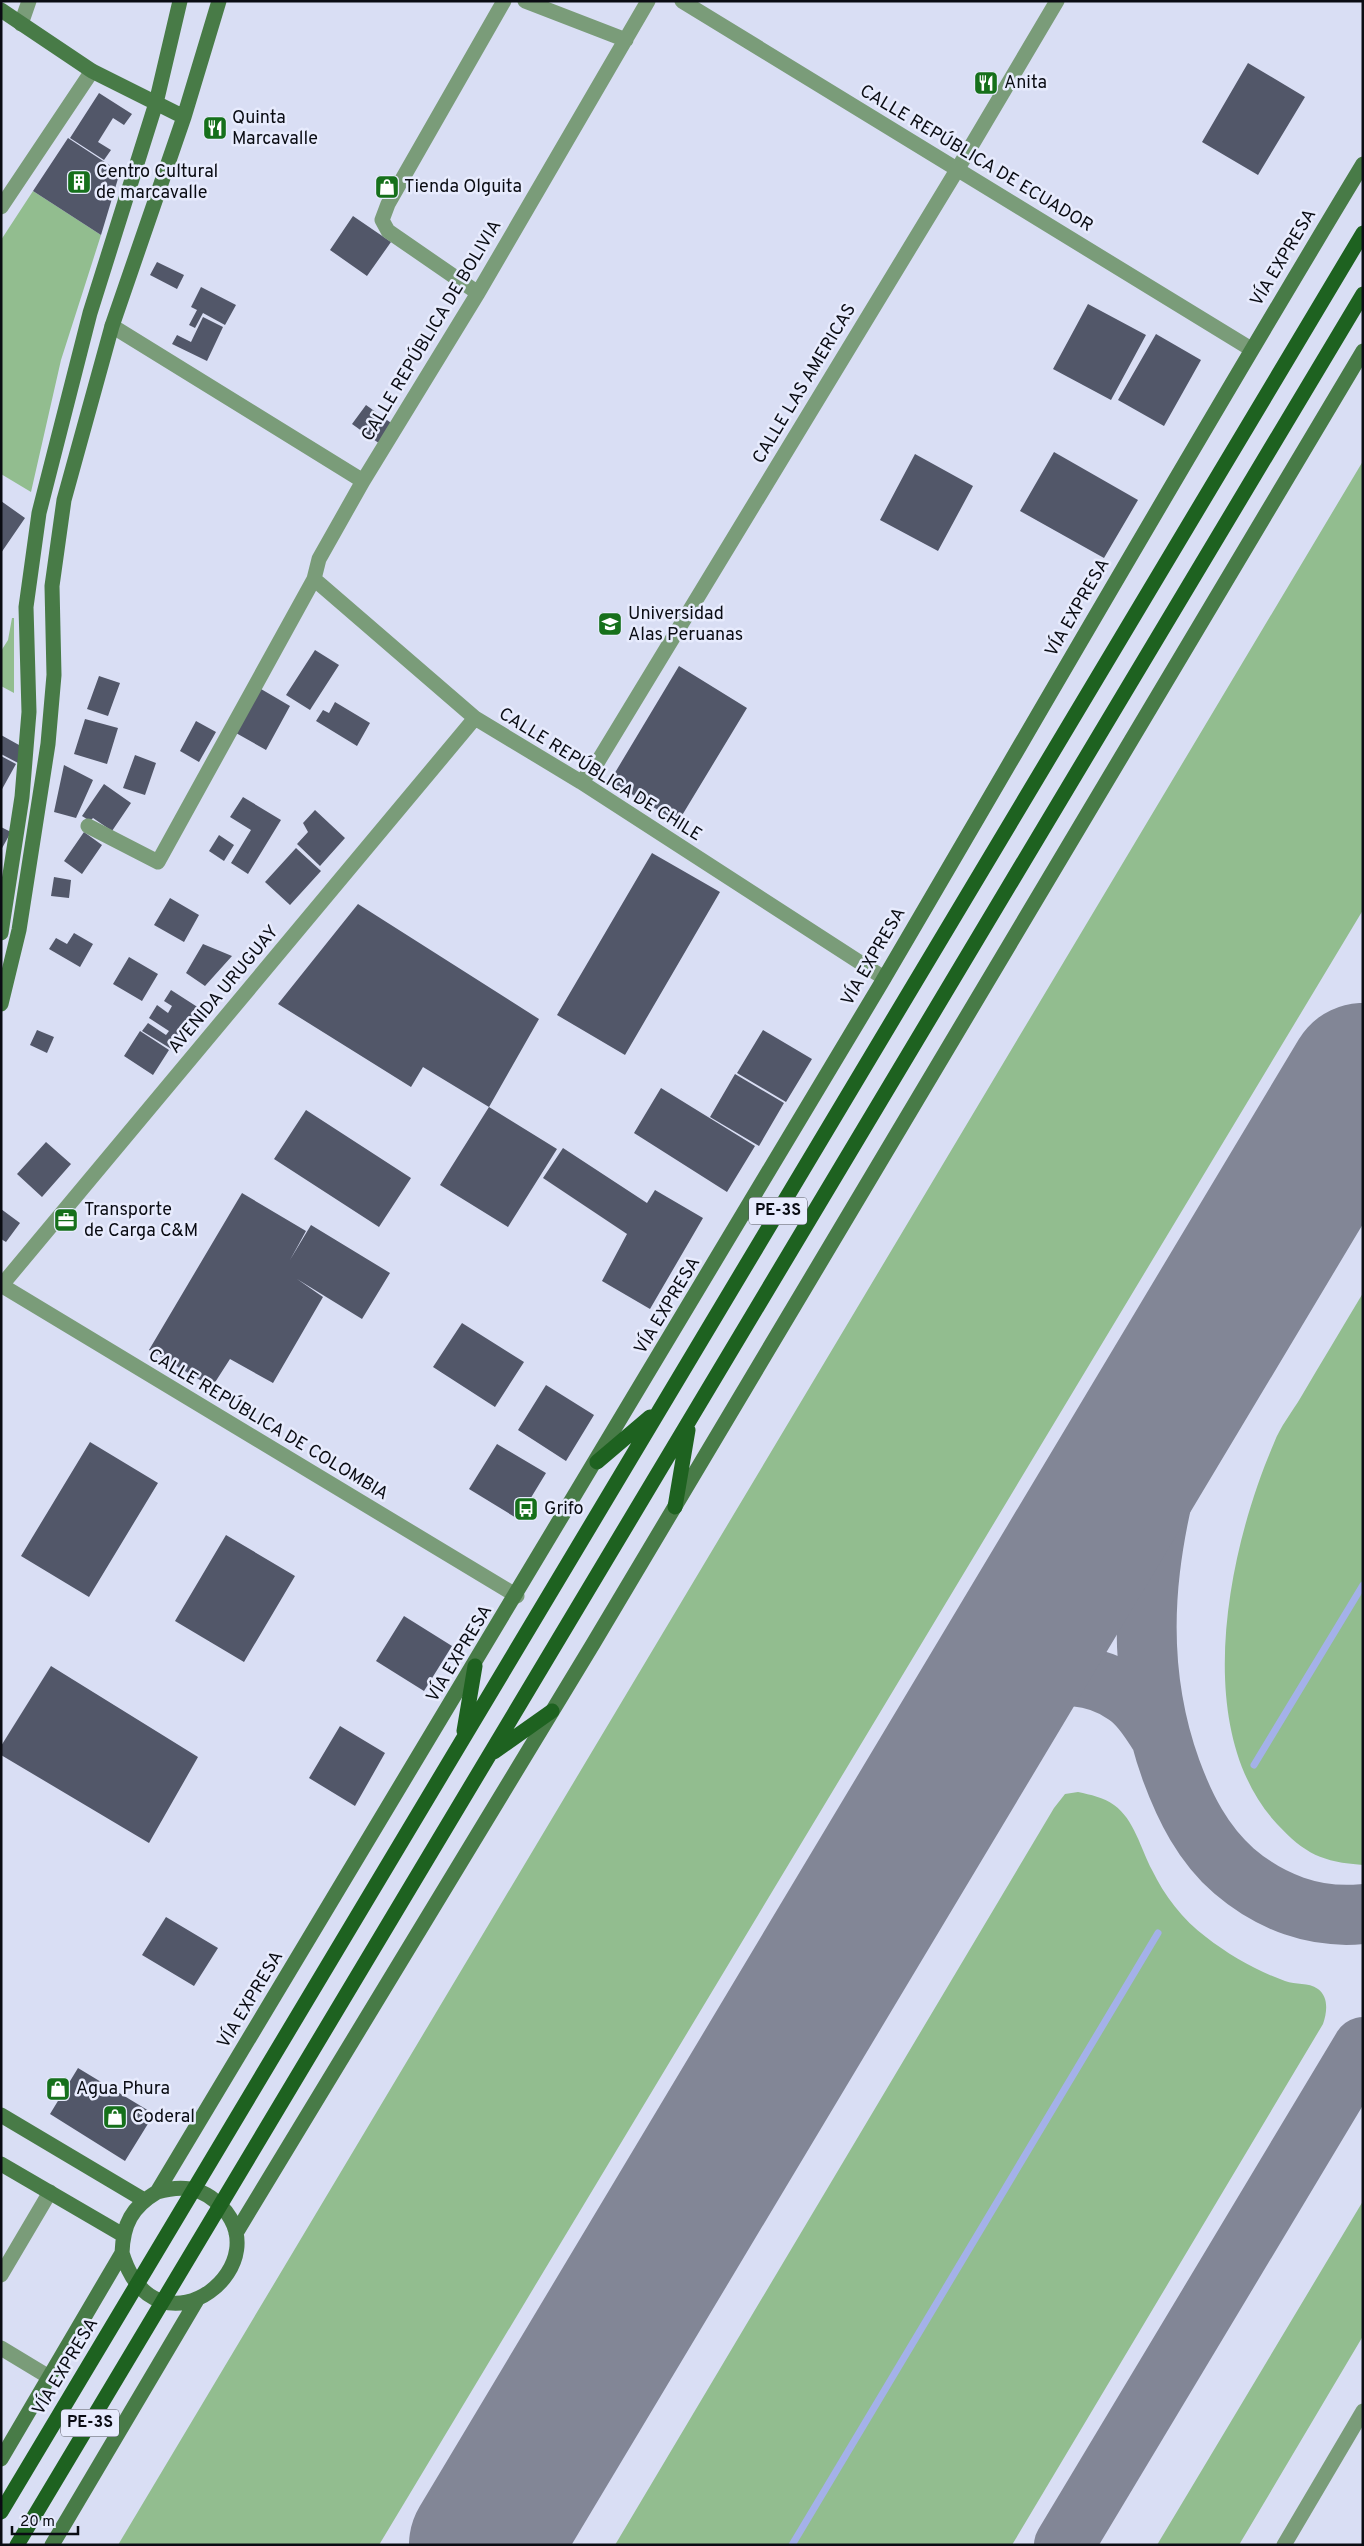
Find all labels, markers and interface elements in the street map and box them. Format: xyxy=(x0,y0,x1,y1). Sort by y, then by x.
restaurant icon: Anita xyxy=(973,70,999,96)
place label: Anita xyxy=(1004,72,1047,95)
street label: CALLE REPÚBLICA DE ECUADOR xyxy=(855,78,1098,238)
place label: Quinta Marcavalle xyxy=(232,107,318,151)
restaurant icon: Quinta Marcavalle xyxy=(202,115,228,141)
place label: Centro Cultural de marcavalle xyxy=(96,161,218,205)
building icon: Centro Cultural de marcavalle xyxy=(66,169,92,195)
shop icon: Tienda Olguita xyxy=(374,174,400,200)
place label: Tienda Olguita xyxy=(404,176,522,199)
street label: VÍA EXPRESA xyxy=(1244,204,1322,311)
street label: CALLE REPÚBLICA DE BOLIVIA xyxy=(355,215,507,446)
street label: CALLE LAS AMERICAS xyxy=(748,300,862,468)
street label: VÍA EXPRESA xyxy=(1039,554,1115,661)
place label: Universidad Alas Peruanas xyxy=(628,603,743,647)
school or university icon: Universidad Alas Peruanas xyxy=(597,611,623,637)
street label: CALLE REPÚBLICA DE CHILE xyxy=(494,701,707,847)
street label: VÍA EXPRESA xyxy=(835,903,911,1010)
street label: AVENIDA URUGUAY xyxy=(164,921,284,1059)
road number: PE-3S xyxy=(749,1198,807,1224)
place label: Transporte de Carga C&M xyxy=(84,1199,198,1243)
office icon: Transporte de Carga C&M xyxy=(53,1207,79,1233)
street label: VÍA EXPRESA xyxy=(628,1252,706,1359)
street label: CALLE REPÚBLICA DE COLOMBIA xyxy=(144,1342,393,1506)
bus stop icon: Grifo xyxy=(513,1496,539,1522)
place label: Grifo xyxy=(544,1498,583,1521)
street label: VÍA EXPRESA xyxy=(420,1600,498,1707)
street label: VÍA EXPRESA xyxy=(211,1946,289,2053)
shop icon: Agua Phura xyxy=(45,2076,71,2102)
place label: Agua Phura xyxy=(76,2078,170,2101)
shop icon: Coderal xyxy=(102,2104,128,2130)
place label: Coderal xyxy=(132,2106,195,2129)
street label: VÍA EXPRESA xyxy=(26,2313,104,2420)
road number: PE-3S xyxy=(61,2410,119,2436)
scale bar xyxy=(12,2504,79,2536)
text: 20 m xyxy=(20,2513,55,2532)

